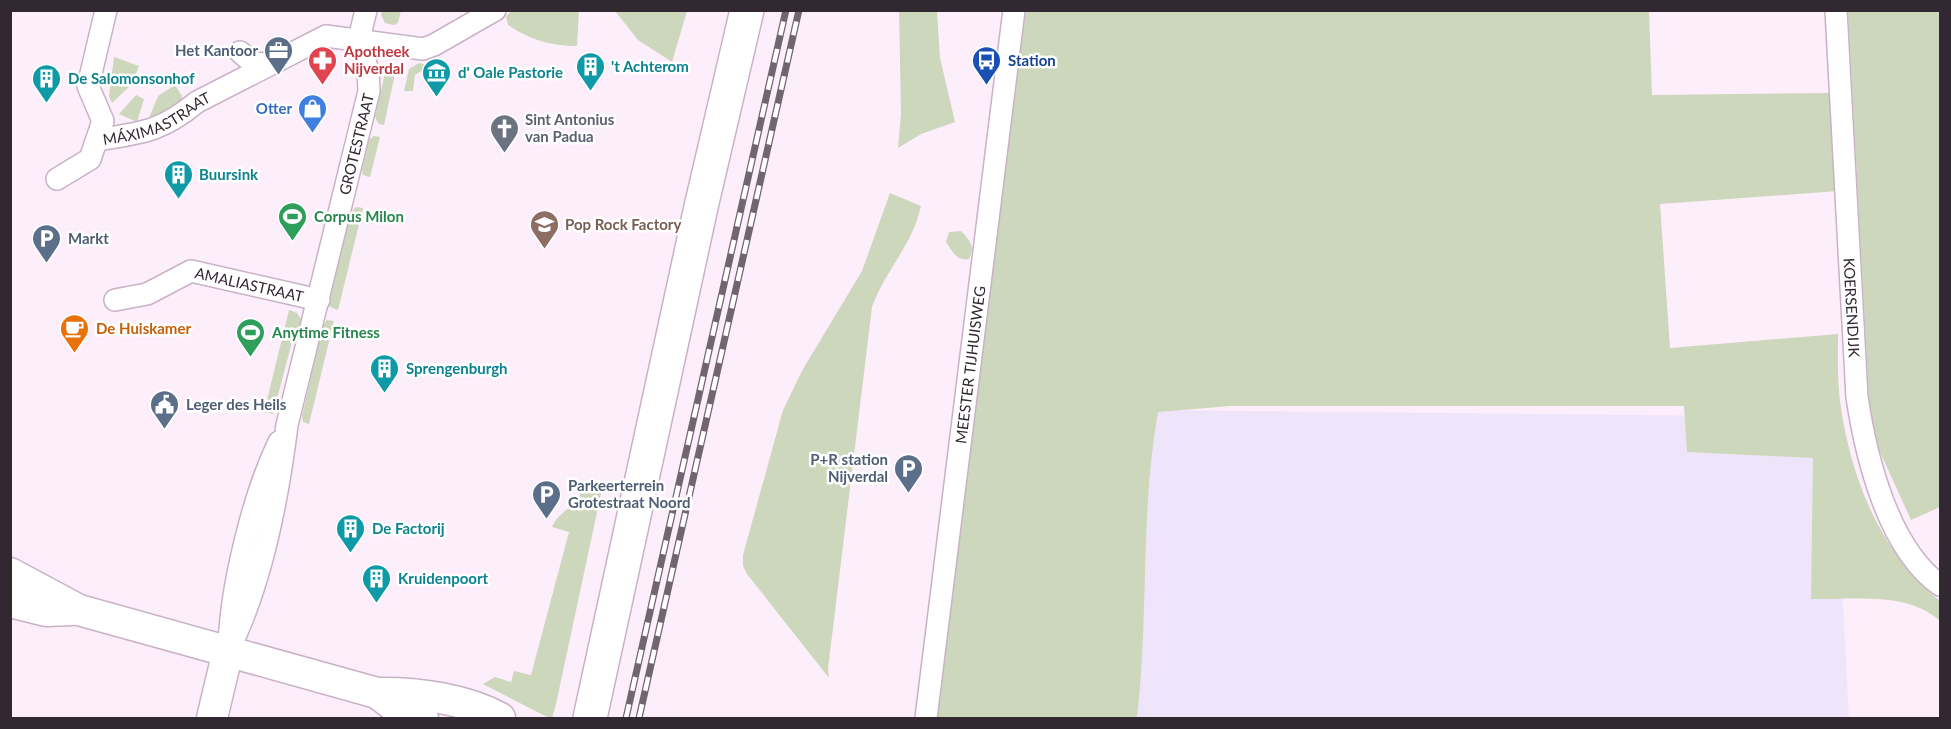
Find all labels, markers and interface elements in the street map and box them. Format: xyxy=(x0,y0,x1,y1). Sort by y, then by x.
office icon: Het Kantoor xyxy=(263,34,295,76)
place label: Het Kantoor xyxy=(175,41,258,59)
place label: Apotheek Nijverdal xyxy=(343,42,410,77)
pharmacy icon: Apotheek Nijverdal xyxy=(307,44,339,86)
bus stop icon: Station xyxy=(971,44,1003,86)
building icon: 't Achterom xyxy=(574,50,606,92)
place label: Station xyxy=(1008,51,1056,69)
museum icon: d' Oale Pastorie xyxy=(421,56,453,98)
place label: 't Achterom xyxy=(611,57,689,75)
building icon: De Salomonsonhof xyxy=(31,62,63,104)
place label: d' Oale Pastorie xyxy=(458,63,563,81)
place label: De Salomonsonhof xyxy=(68,69,195,87)
street label: MÁXIMASTRAAT xyxy=(101,88,213,148)
street label: GROTESTRAAT xyxy=(335,91,377,197)
shop icon: Otter xyxy=(297,92,329,134)
place label: Otter xyxy=(256,99,292,117)
place label: Sint Antonius van Padua xyxy=(525,110,615,145)
church icon: Sint Antonius van Padua xyxy=(488,112,520,154)
building icon: Buursink xyxy=(162,158,194,200)
place label: Buursink xyxy=(199,165,259,183)
sports icon: Corpus Milon xyxy=(277,200,309,242)
place label: Corpus Milon xyxy=(314,207,404,225)
school or university icon: Pop Rock Factory xyxy=(528,208,560,250)
place label: Pop Rock Factory xyxy=(565,215,681,233)
parking icon: Markt xyxy=(31,222,63,264)
place label: Markt xyxy=(68,229,109,247)
street label: KOERSENDIJK xyxy=(1840,257,1864,358)
street label: AMALIASTRAAT xyxy=(193,263,305,305)
street label: MEESTER TIJHUISWEG xyxy=(951,285,989,445)
cafe icon: De Huiskamer xyxy=(59,312,91,354)
sports icon: Anytime Fitness xyxy=(235,316,267,358)
place label: De Huiskamer xyxy=(96,319,191,337)
place label: Anytime Fitness xyxy=(271,323,380,341)
building icon: Sprengenburgh xyxy=(369,352,401,394)
place label: Sprengenburgh xyxy=(406,359,508,377)
public building icon: Leger des Heils xyxy=(149,388,181,430)
place label: Leger des Heils xyxy=(186,395,287,413)
place label: P+R station Nijverdal xyxy=(810,450,888,485)
parking icon: P+R station Nijverdal xyxy=(893,452,925,494)
place label: Parkeerterrein Grotestraat Noord xyxy=(568,476,691,511)
parking icon: Parkeerterrein Grotestraat Noord xyxy=(531,478,563,520)
building icon: De Factorij xyxy=(335,512,367,554)
place label: De Factorij xyxy=(372,519,445,537)
building icon: Kruidenpoort xyxy=(361,562,393,604)
place label: Kruidenpoort xyxy=(398,569,488,587)

